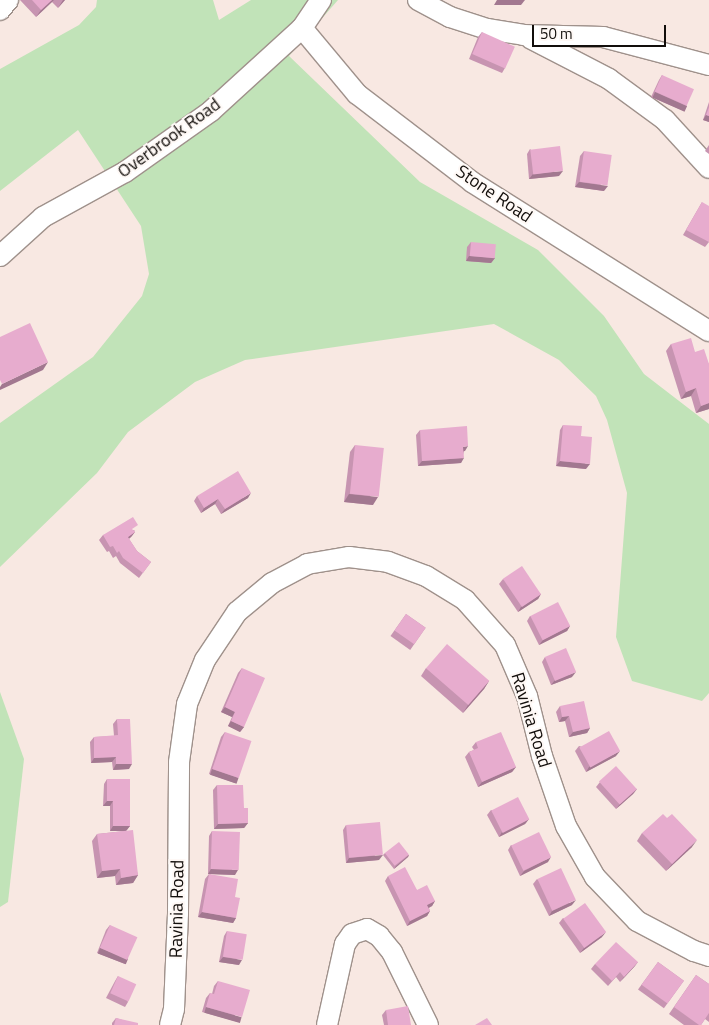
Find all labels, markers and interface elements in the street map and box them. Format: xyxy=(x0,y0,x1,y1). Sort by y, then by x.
scale bar xyxy=(534,15,668,47)
text: 50 m xyxy=(540,22,573,45)
street label: Overbrook Road xyxy=(113,93,225,183)
street label: Stone Road xyxy=(452,161,536,227)
street label: Ravinia Road xyxy=(506,670,556,770)
street label: Ravinia Road xyxy=(165,860,189,958)

